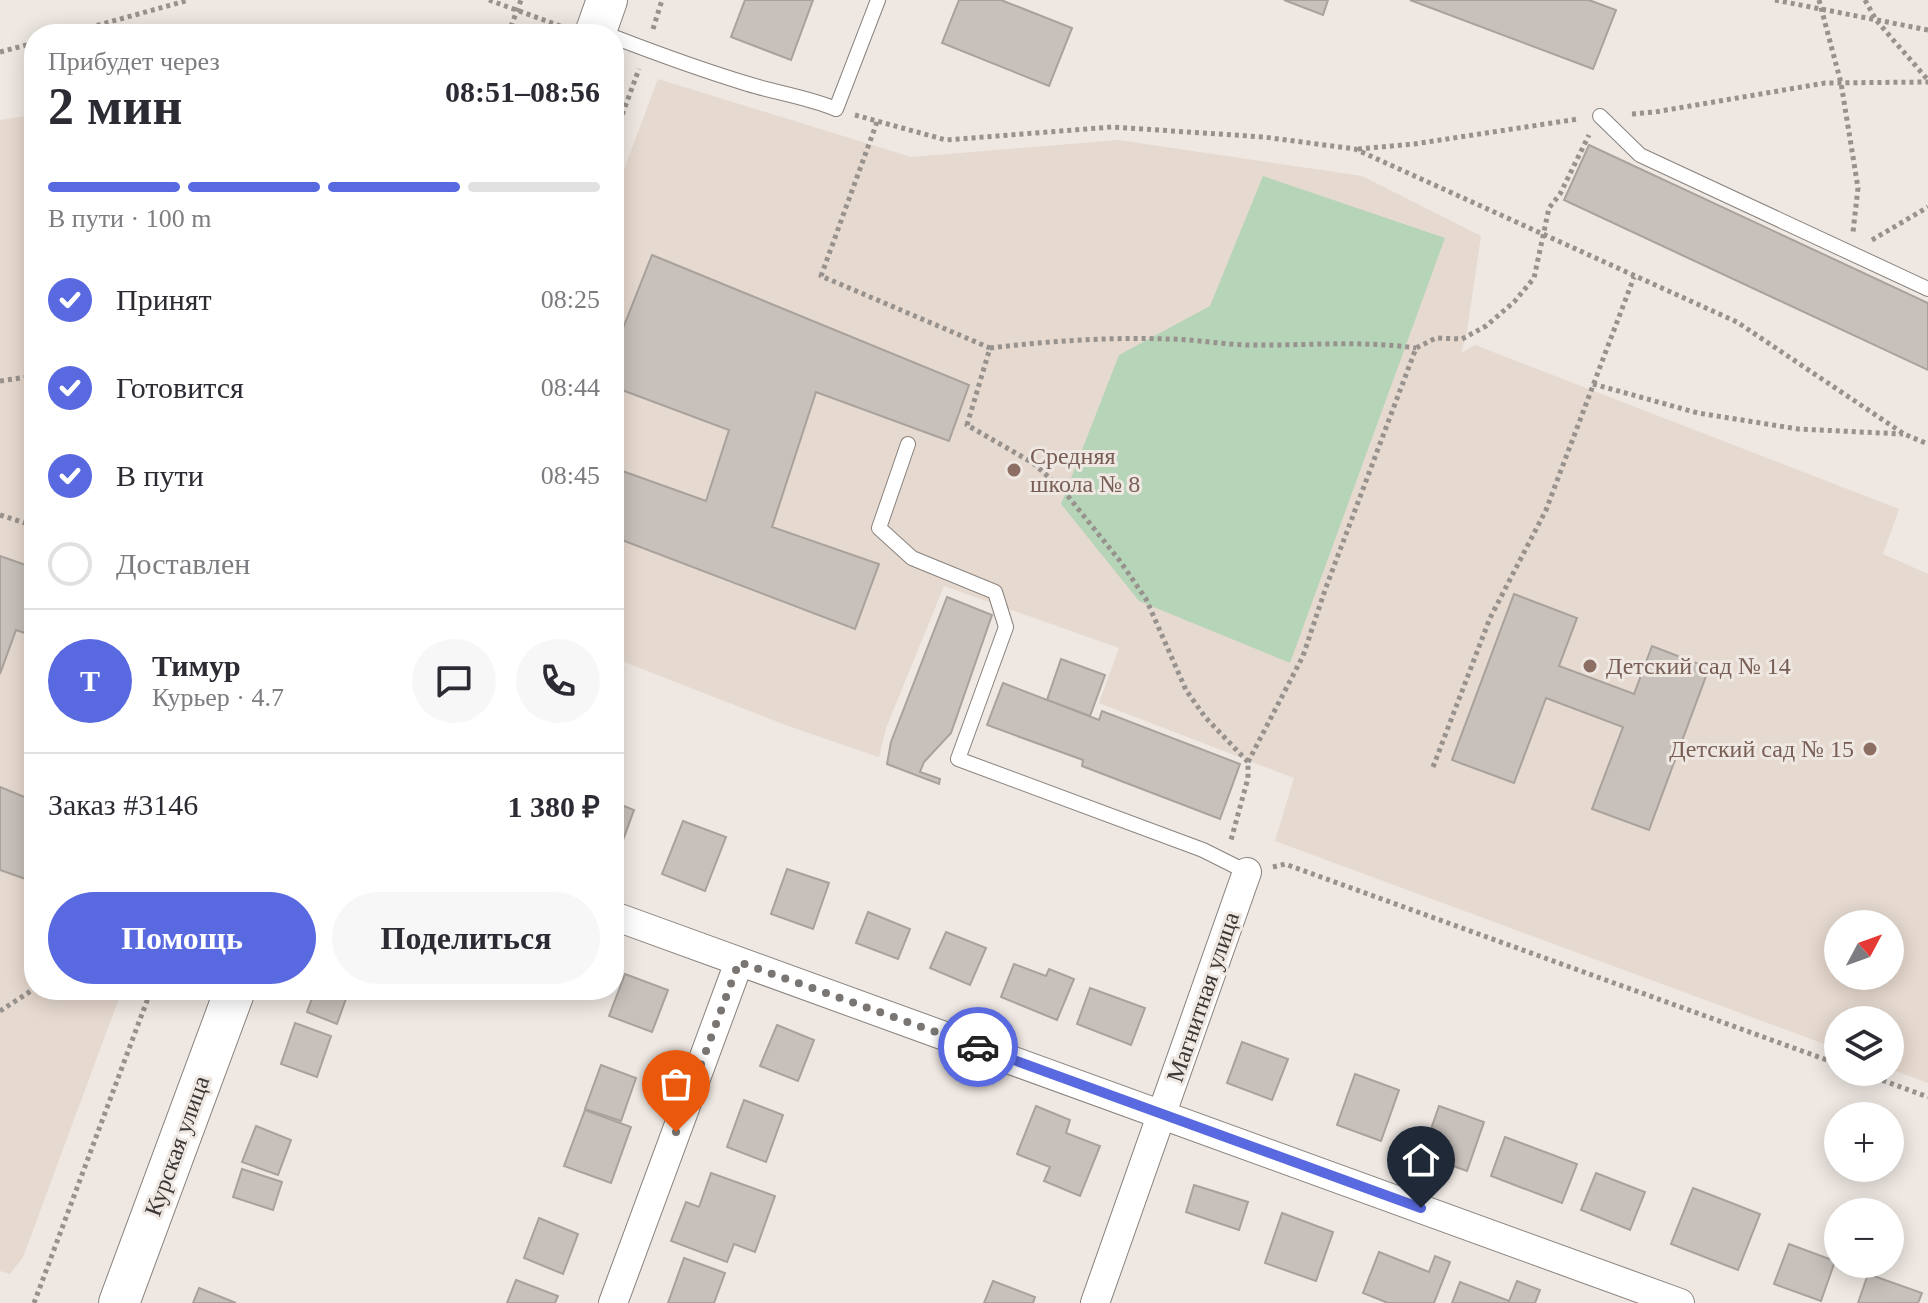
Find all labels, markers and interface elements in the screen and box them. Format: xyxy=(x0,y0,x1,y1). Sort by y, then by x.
text: Прибудет через xyxy=(48,47,220,76)
text: 08:51–08:56 xyxy=(445,75,600,108)
text: 2 мин xyxy=(48,78,182,135)
text: В пути · 100 m xyxy=(48,204,211,233)
icon: check xyxy=(48,278,92,322)
text: Принят xyxy=(116,283,212,316)
text: 08:25 xyxy=(541,285,600,314)
icon: check xyxy=(48,366,92,410)
text: Готовится xyxy=(116,371,244,404)
text: 08:44 xyxy=(541,373,600,402)
place label: Cредняя школа № 8 xyxy=(1030,443,1140,497)
icon: check xyxy=(48,454,92,498)
text: В пути xyxy=(116,459,204,492)
text: 08:45 xyxy=(541,461,600,490)
marker: Cредняя школа № 8 xyxy=(1005,461,1023,479)
text: Доставлен xyxy=(116,547,250,580)
button: chat xyxy=(412,639,496,723)
button: phone xyxy=(516,639,600,723)
text: Тимур xyxy=(152,649,241,682)
place label: Детский сад № 14 xyxy=(1606,653,1791,679)
marker: Детский сад № 14 xyxy=(1581,657,1599,675)
text: Т xyxy=(80,664,100,697)
text: Курьер · 4.7 xyxy=(152,683,284,712)
place label: Детский сад № 15 xyxy=(1669,736,1854,762)
marker: Детский сад № 15 xyxy=(1861,740,1879,758)
text: Заказ #3146 xyxy=(48,788,198,821)
text: 1 380 ₽ xyxy=(508,790,600,823)
button: Помощь xyxy=(48,892,316,984)
button: Поделиться xyxy=(332,892,600,984)
street label: Магнитная улица xyxy=(1162,908,1244,1085)
north arrow xyxy=(1824,910,1904,990)
map controls xyxy=(1824,910,1904,1278)
button: layers xyxy=(1824,1006,1904,1086)
courier xyxy=(938,1007,1018,1087)
icon: car xyxy=(956,1025,1000,1069)
pin xyxy=(642,1050,710,1132)
icon: bag xyxy=(654,1062,698,1106)
street label: Курская улица xyxy=(140,1072,214,1220)
button: + xyxy=(1824,1102,1904,1182)
pin xyxy=(1387,1126,1455,1208)
icon: home xyxy=(1399,1138,1443,1182)
button: − xyxy=(1824,1198,1904,1278)

